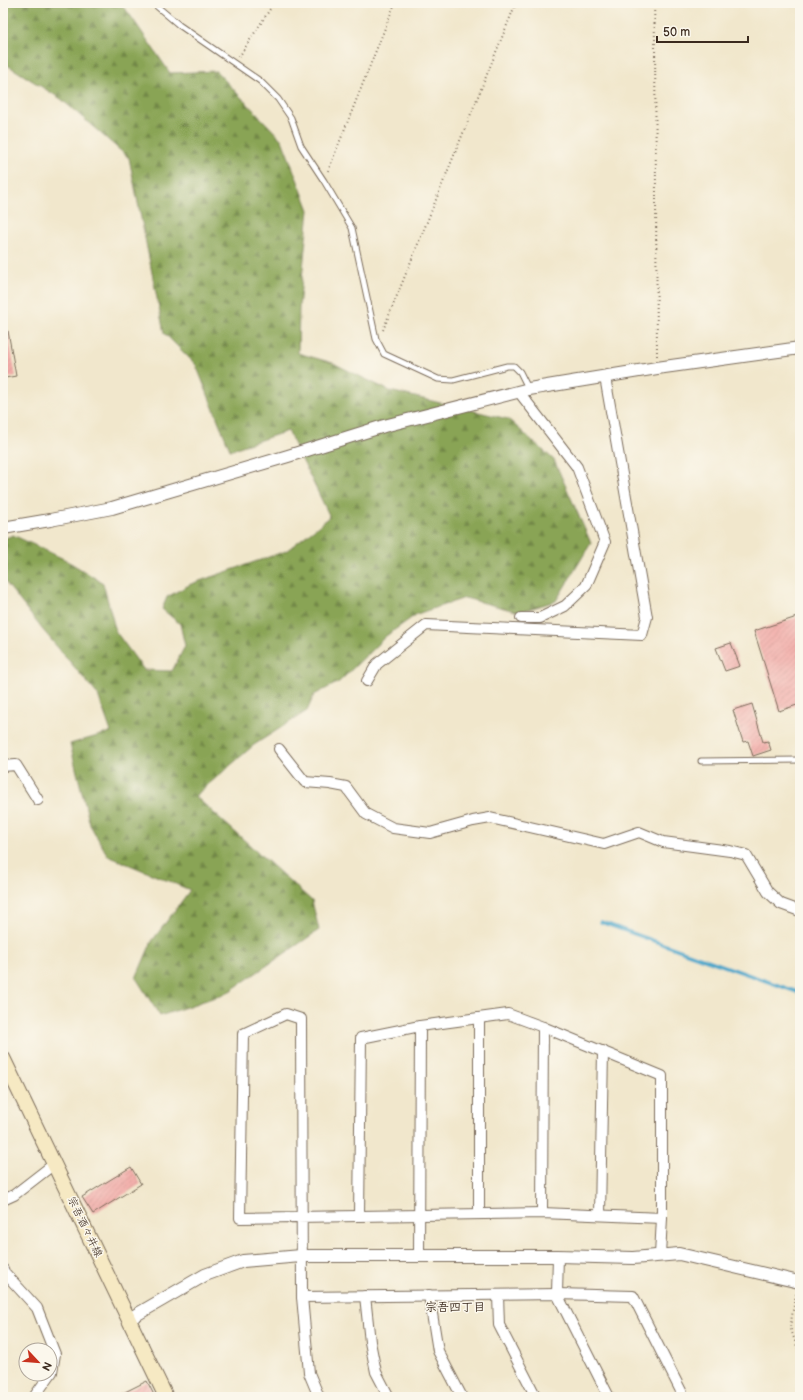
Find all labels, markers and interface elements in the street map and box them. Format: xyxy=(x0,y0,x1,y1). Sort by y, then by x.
scale bar xyxy=(657,18,748,44)
text: 50 m xyxy=(663,25,690,40)
street label: 宗吾酒々井線 xyxy=(65,1194,105,1260)
district label: 宗吾四丁目 xyxy=(425,1300,485,1315)
north arrow xyxy=(18,1342,58,1382)
text: N xyxy=(39,1360,54,1373)

